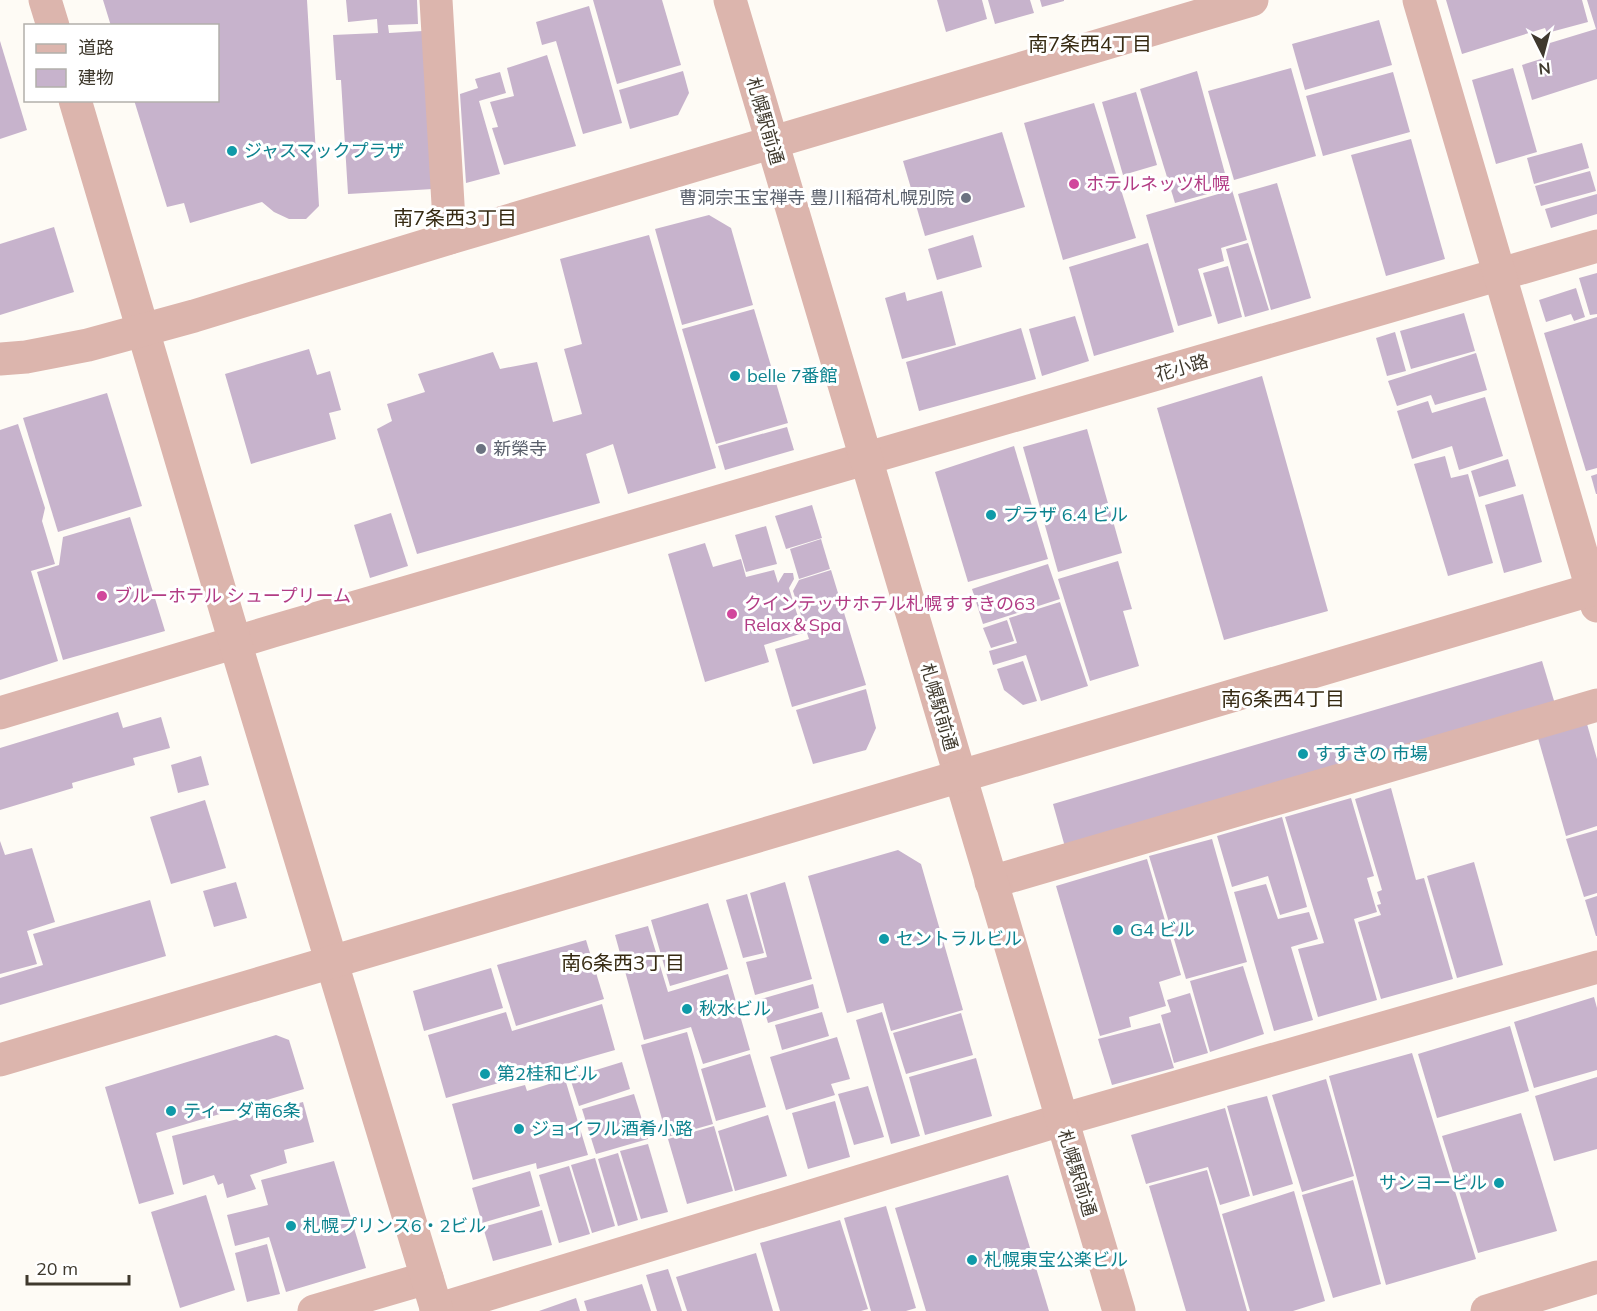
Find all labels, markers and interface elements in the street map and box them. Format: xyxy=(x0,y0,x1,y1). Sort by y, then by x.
legend xyxy=(24,24,219,102)
north arrow xyxy=(1513,24,1573,84)
district label: 南7条西4丁目 xyxy=(1028,31,1152,56)
text: 道路 xyxy=(78,36,114,59)
text: N xyxy=(1538,58,1552,79)
text: 建物 xyxy=(78,66,114,89)
street label: 札幌駅前通 xyxy=(742,74,789,167)
place label: ジャスマックプラザ xyxy=(244,139,405,162)
marker: ジャスマックプラザ xyxy=(225,144,239,158)
place label: ホテルネッツ札幌 xyxy=(1086,172,1230,195)
marker: ホテルネッツ札幌 xyxy=(1067,177,1081,191)
place label: 曹洞宗玉宝禅寺 豊川稲荷札幌別院 xyxy=(679,186,954,209)
marker: 曹洞宗玉宝禅寺 豊川稲荷札幌別院 xyxy=(959,191,973,205)
district label: 南7条西3丁目 xyxy=(393,205,517,230)
street label: 花小路 xyxy=(1153,349,1211,386)
place label: belle 7番館 xyxy=(747,364,837,387)
marker: belle 7番館 xyxy=(728,369,742,383)
place label: 新榮寺 xyxy=(493,437,547,460)
marker: 新榮寺 xyxy=(474,442,488,456)
place label: プラザ 6.4 ビル xyxy=(1003,503,1128,526)
marker: プラザ 6.4 ビル xyxy=(984,508,998,522)
place label: ブルーホテル シュープリーム xyxy=(114,584,351,607)
marker: ブルーホテル シュープリーム xyxy=(95,589,109,603)
place label: クインテッサホテル札幌すすきの63 Relax＆Spa xyxy=(744,592,1036,636)
marker: クインテッサホテル札幌すすきの63 Relax＆Spa xyxy=(725,607,739,621)
street label: 札幌駅前通 xyxy=(916,660,963,753)
district label: 南6条西4丁目 xyxy=(1221,686,1345,711)
place label: すすきの 市場 xyxy=(1315,742,1428,765)
marker: すすきの 市場 xyxy=(1296,747,1310,761)
place label: G4 ビル xyxy=(1130,918,1195,941)
marker: G4 ビル xyxy=(1111,923,1125,937)
place label: セントラルビル xyxy=(896,927,1022,950)
marker: セントラルビル xyxy=(877,932,891,946)
district label: 南6条西3丁目 xyxy=(561,950,685,975)
place label: 秋水ビル xyxy=(699,997,771,1020)
marker: 秋水ビル xyxy=(680,1002,694,1016)
place label: 第2桂和ビル xyxy=(497,1062,598,1085)
marker: 第2桂和ビル xyxy=(478,1067,492,1081)
place label: ティーダ南6条 xyxy=(183,1099,301,1122)
marker: ティーダ南6条 xyxy=(164,1104,178,1118)
place label: ジョイフル酒肴小路 xyxy=(531,1117,693,1140)
marker: ジョイフル酒肴小路 xyxy=(512,1122,526,1136)
street label: 札幌駅前通 xyxy=(1053,1126,1102,1219)
place label: サンヨービル xyxy=(1379,1171,1487,1194)
marker: サンヨービル xyxy=(1492,1176,1506,1190)
place label: 札幌プリンス6・2ビル xyxy=(303,1214,486,1237)
marker: 札幌プリンス6・2ビル xyxy=(284,1219,298,1233)
scale bar xyxy=(27,1248,129,1286)
place label: 札幌東宝公楽ビル xyxy=(984,1248,1128,1271)
marker: 札幌東宝公楽ビル xyxy=(965,1253,979,1267)
text: 20 m xyxy=(36,1257,78,1280)

